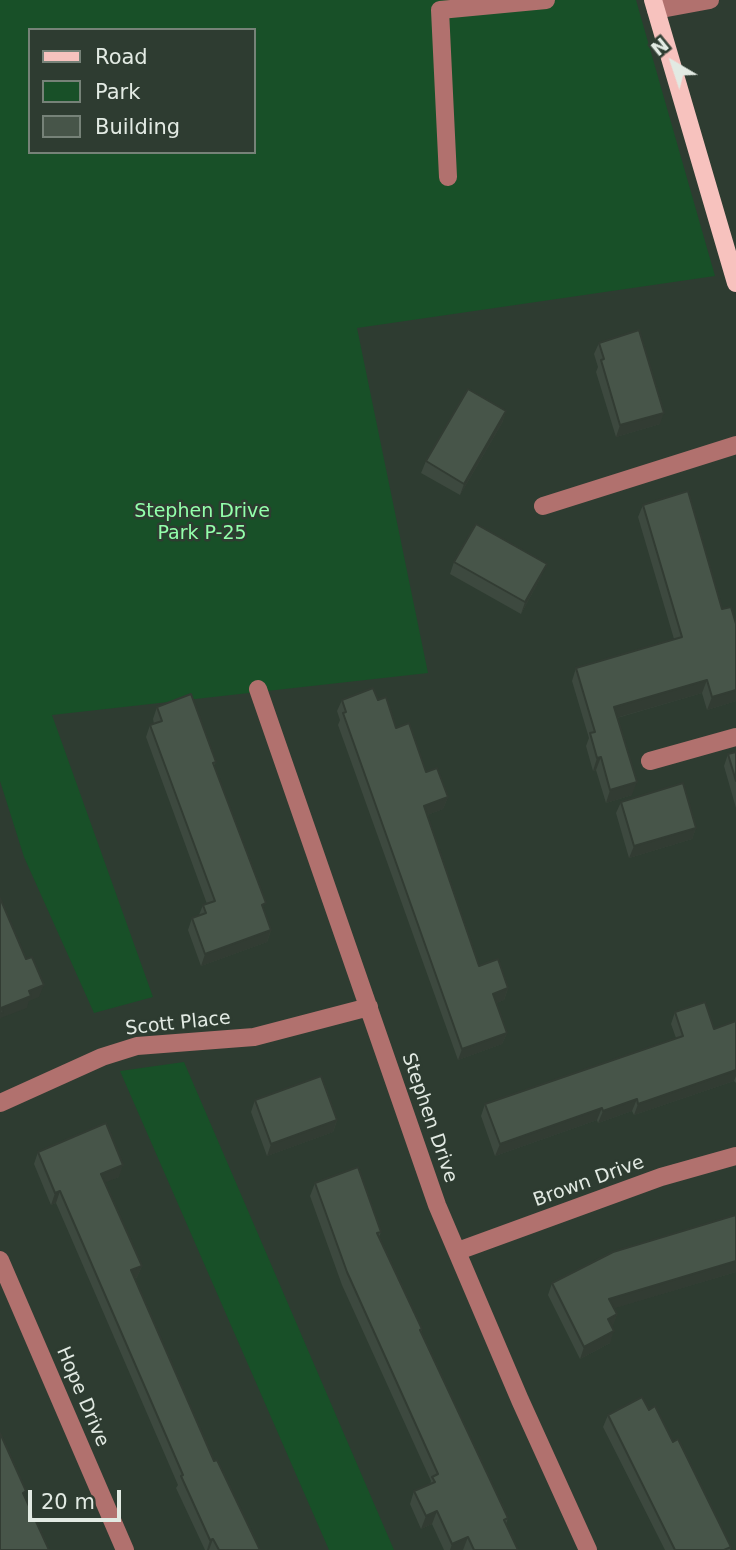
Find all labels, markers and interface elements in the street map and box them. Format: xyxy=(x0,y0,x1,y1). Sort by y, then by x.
legend xyxy=(28,28,256,154)
north arrow xyxy=(638,28,708,98)
text: N xyxy=(647,33,673,60)
text: Road xyxy=(95,45,148,69)
text: Park xyxy=(95,80,140,104)
text: Building xyxy=(95,115,180,139)
park label: Stephen Drive Park P-25 xyxy=(134,501,270,545)
street label: Scott Place xyxy=(124,1007,232,1041)
street label: Stephen Drive xyxy=(396,1050,462,1186)
street label: Brown Drive xyxy=(530,1151,648,1213)
street label: Hope Drive xyxy=(51,1344,113,1450)
scale bar xyxy=(32,1476,124,1520)
text: 20 m xyxy=(41,1490,95,1514)

